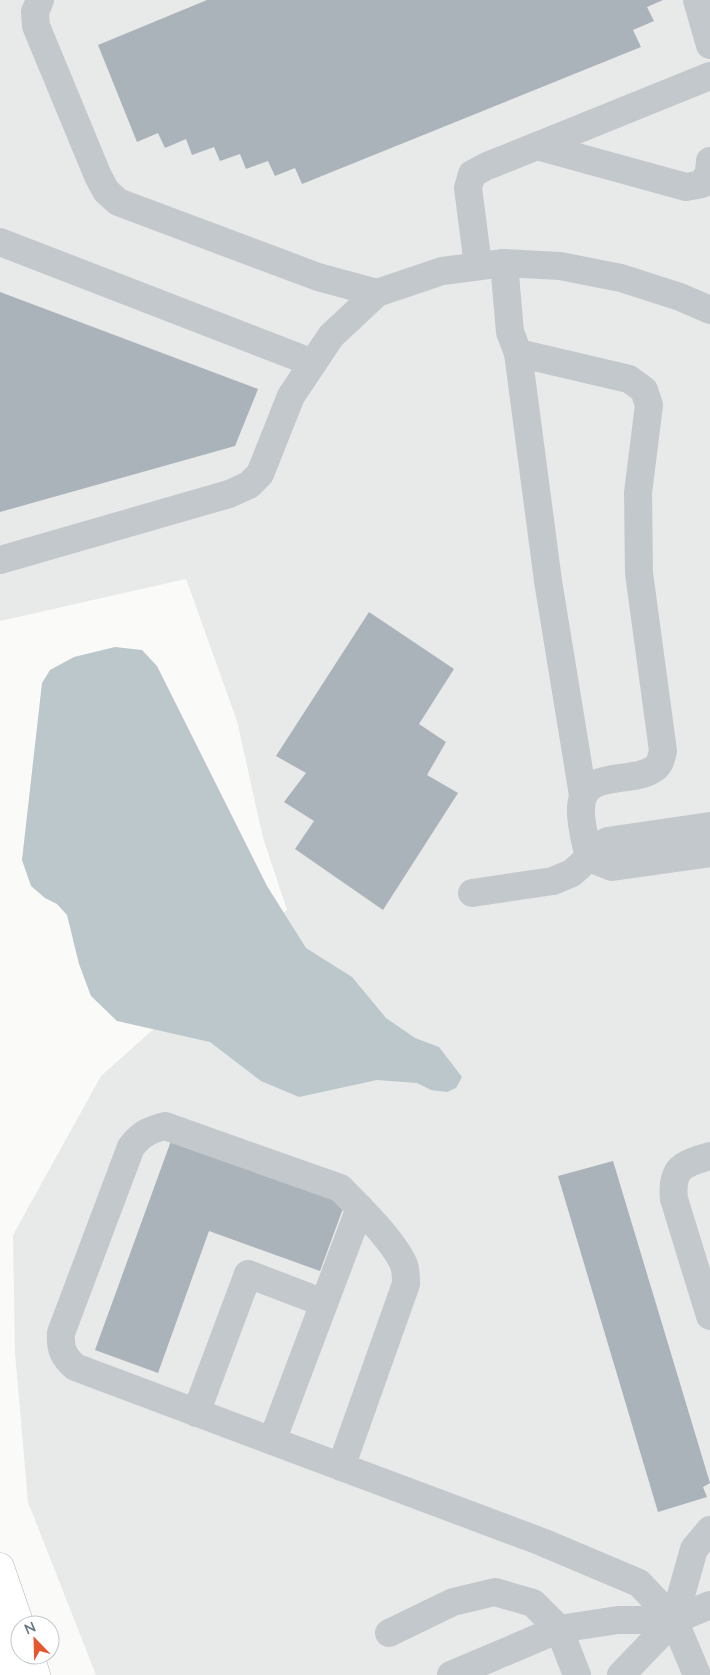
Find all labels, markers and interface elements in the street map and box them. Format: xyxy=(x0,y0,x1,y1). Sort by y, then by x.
north arrow xyxy=(10,1615,60,1665)
text: N xyxy=(21,1618,38,1638)

